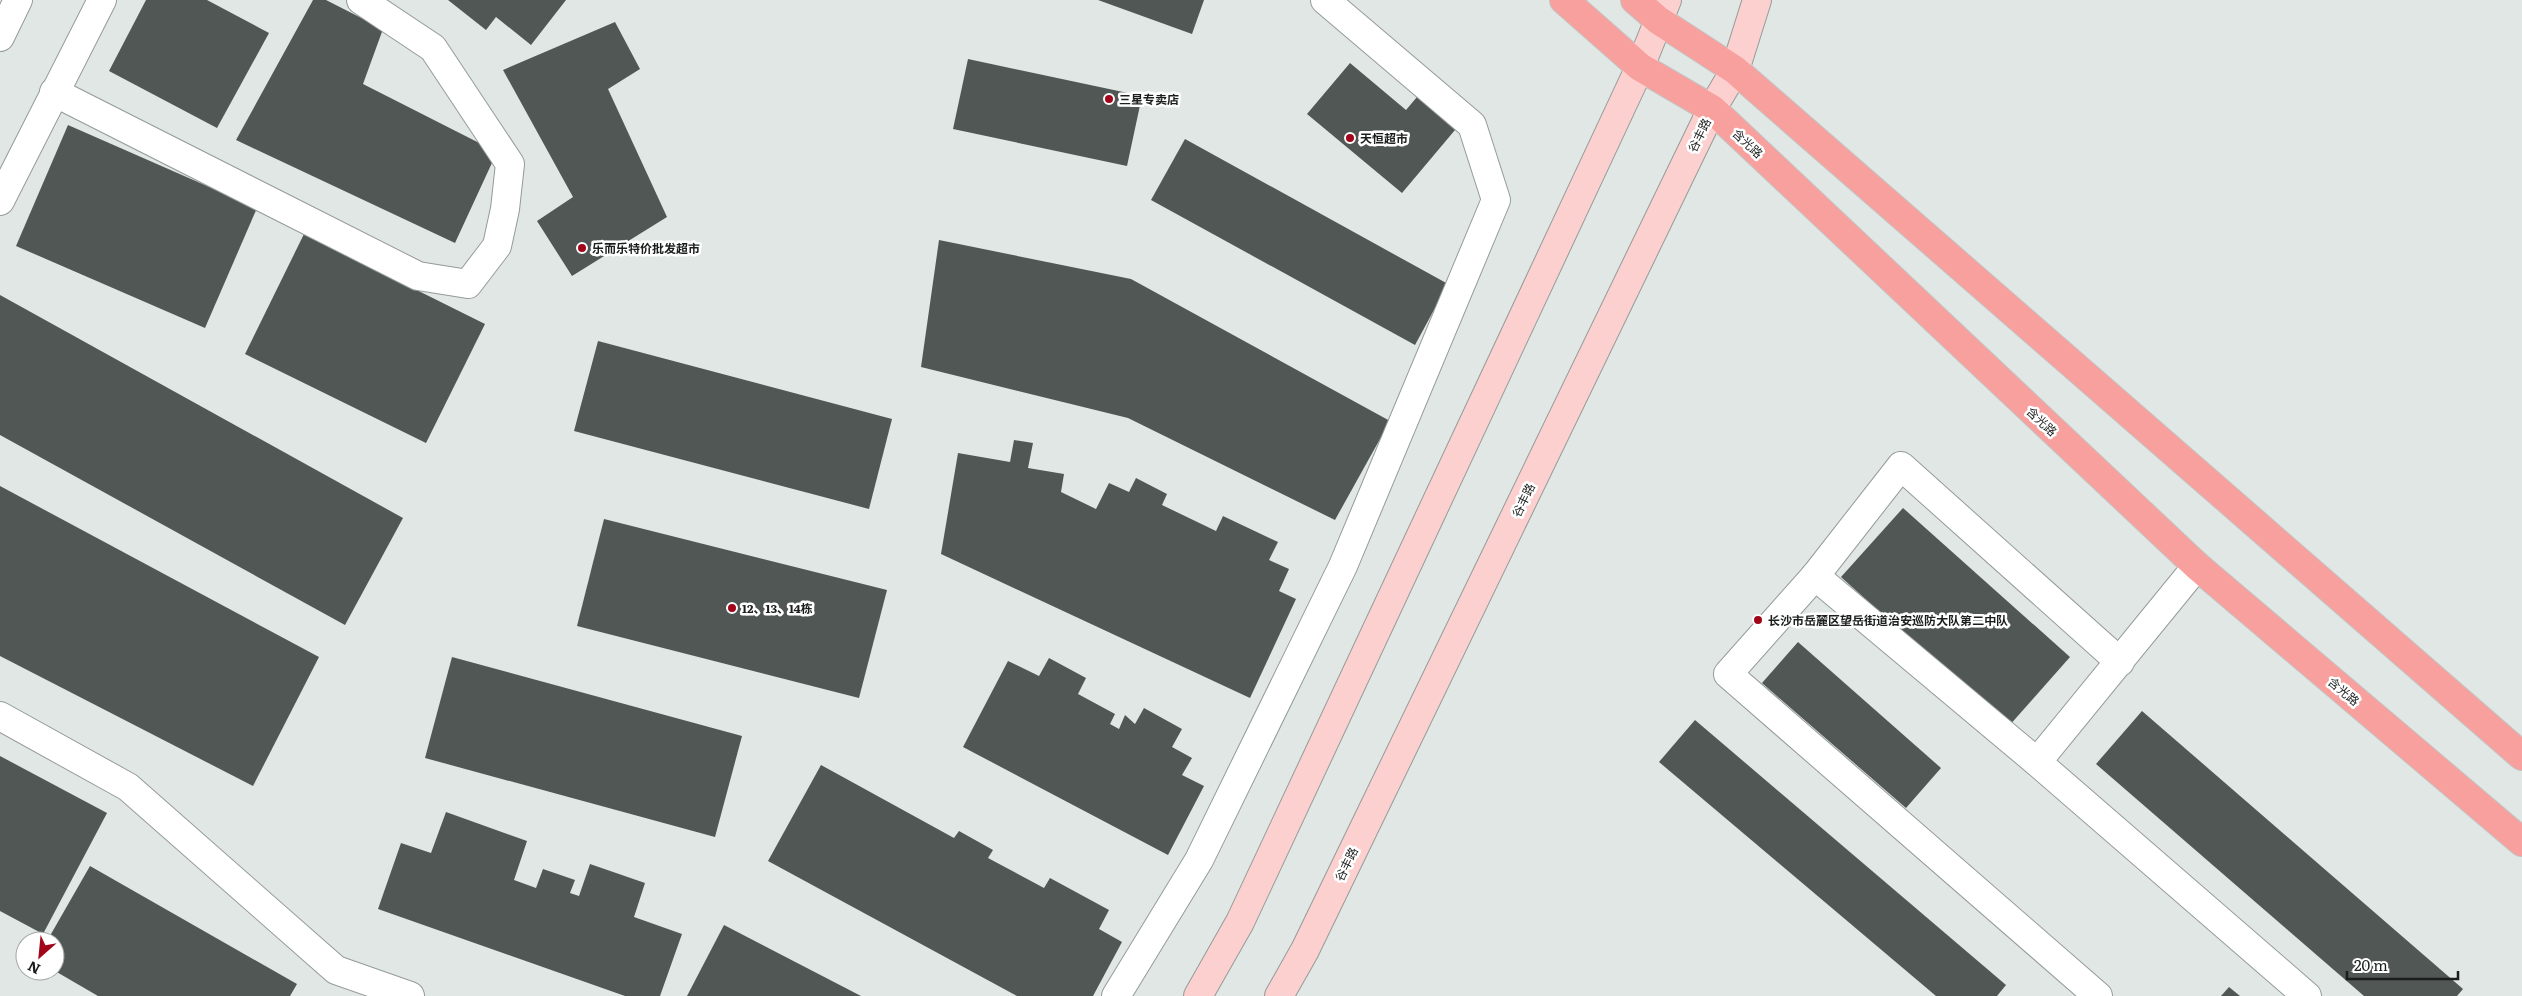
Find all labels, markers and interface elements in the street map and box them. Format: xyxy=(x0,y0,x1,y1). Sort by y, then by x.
place label: 三星专卖店 xyxy=(1119,90,1179,108)
marker: 三星专卖店 xyxy=(1103,93,1115,105)
street label: 谷丰路 xyxy=(1683,115,1715,155)
street label: 含光路 xyxy=(1729,124,1767,162)
place label: 天恒超市 xyxy=(1360,129,1408,147)
marker: 天恒超市 xyxy=(1344,132,1356,144)
place label: 乐而乐特价批发超市 xyxy=(592,239,700,257)
marker: 乐而乐特价批发超市 xyxy=(576,242,588,254)
street label: 含光路 xyxy=(2023,402,2061,440)
street label: 谷丰路 xyxy=(1507,480,1539,520)
place label: 12、13、14栋 xyxy=(742,599,813,617)
marker: 12、13、14栋 xyxy=(726,602,738,614)
place label: 长沙市岳麓区望岳街道治安巡防大队第二中队 xyxy=(1768,611,2008,629)
marker: 长沙市岳麓区望岳街道治安巡防大队第二中队 xyxy=(1752,614,1764,626)
street label: 含光路 xyxy=(2324,673,2364,709)
street label: 谷丰路 xyxy=(1330,844,1362,884)
north arrow xyxy=(15,931,65,981)
scale bar xyxy=(2347,948,2458,980)
text: 20 m xyxy=(2354,953,2388,976)
text: N xyxy=(24,957,43,980)

